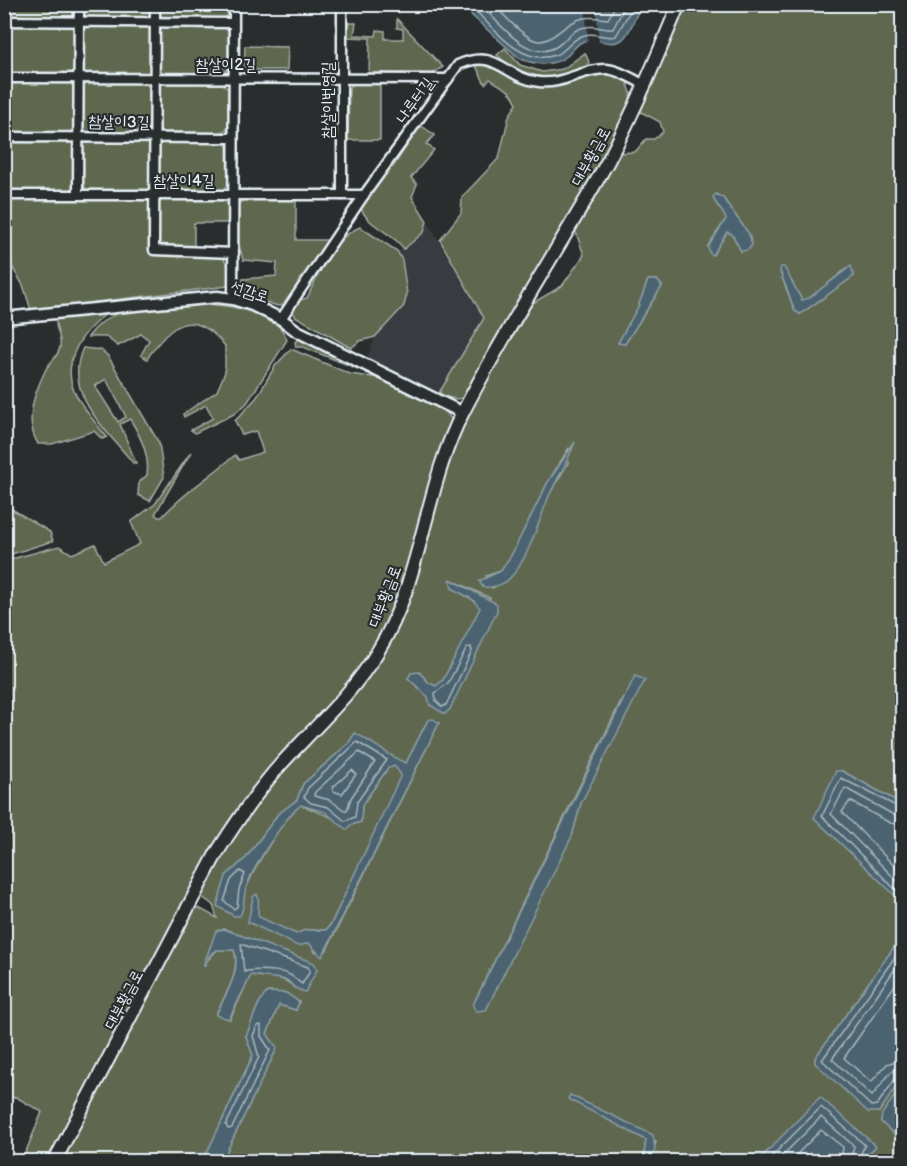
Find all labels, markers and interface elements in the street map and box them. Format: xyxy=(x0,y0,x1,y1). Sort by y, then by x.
street label: 참살이2길 xyxy=(196,56,257,75)
street label: 참살이번영길 xyxy=(319,61,338,139)
street label: 나루터길 xyxy=(392,74,438,127)
street label: 참살이3길 xyxy=(88,112,150,133)
street label: 대부황금로 xyxy=(567,124,615,189)
street label: 참살이4길 xyxy=(153,172,215,191)
street label: 선감로 xyxy=(228,277,271,307)
street label: 대부황금로 xyxy=(365,563,406,630)
street label: 대부황금로 xyxy=(101,967,148,1033)

